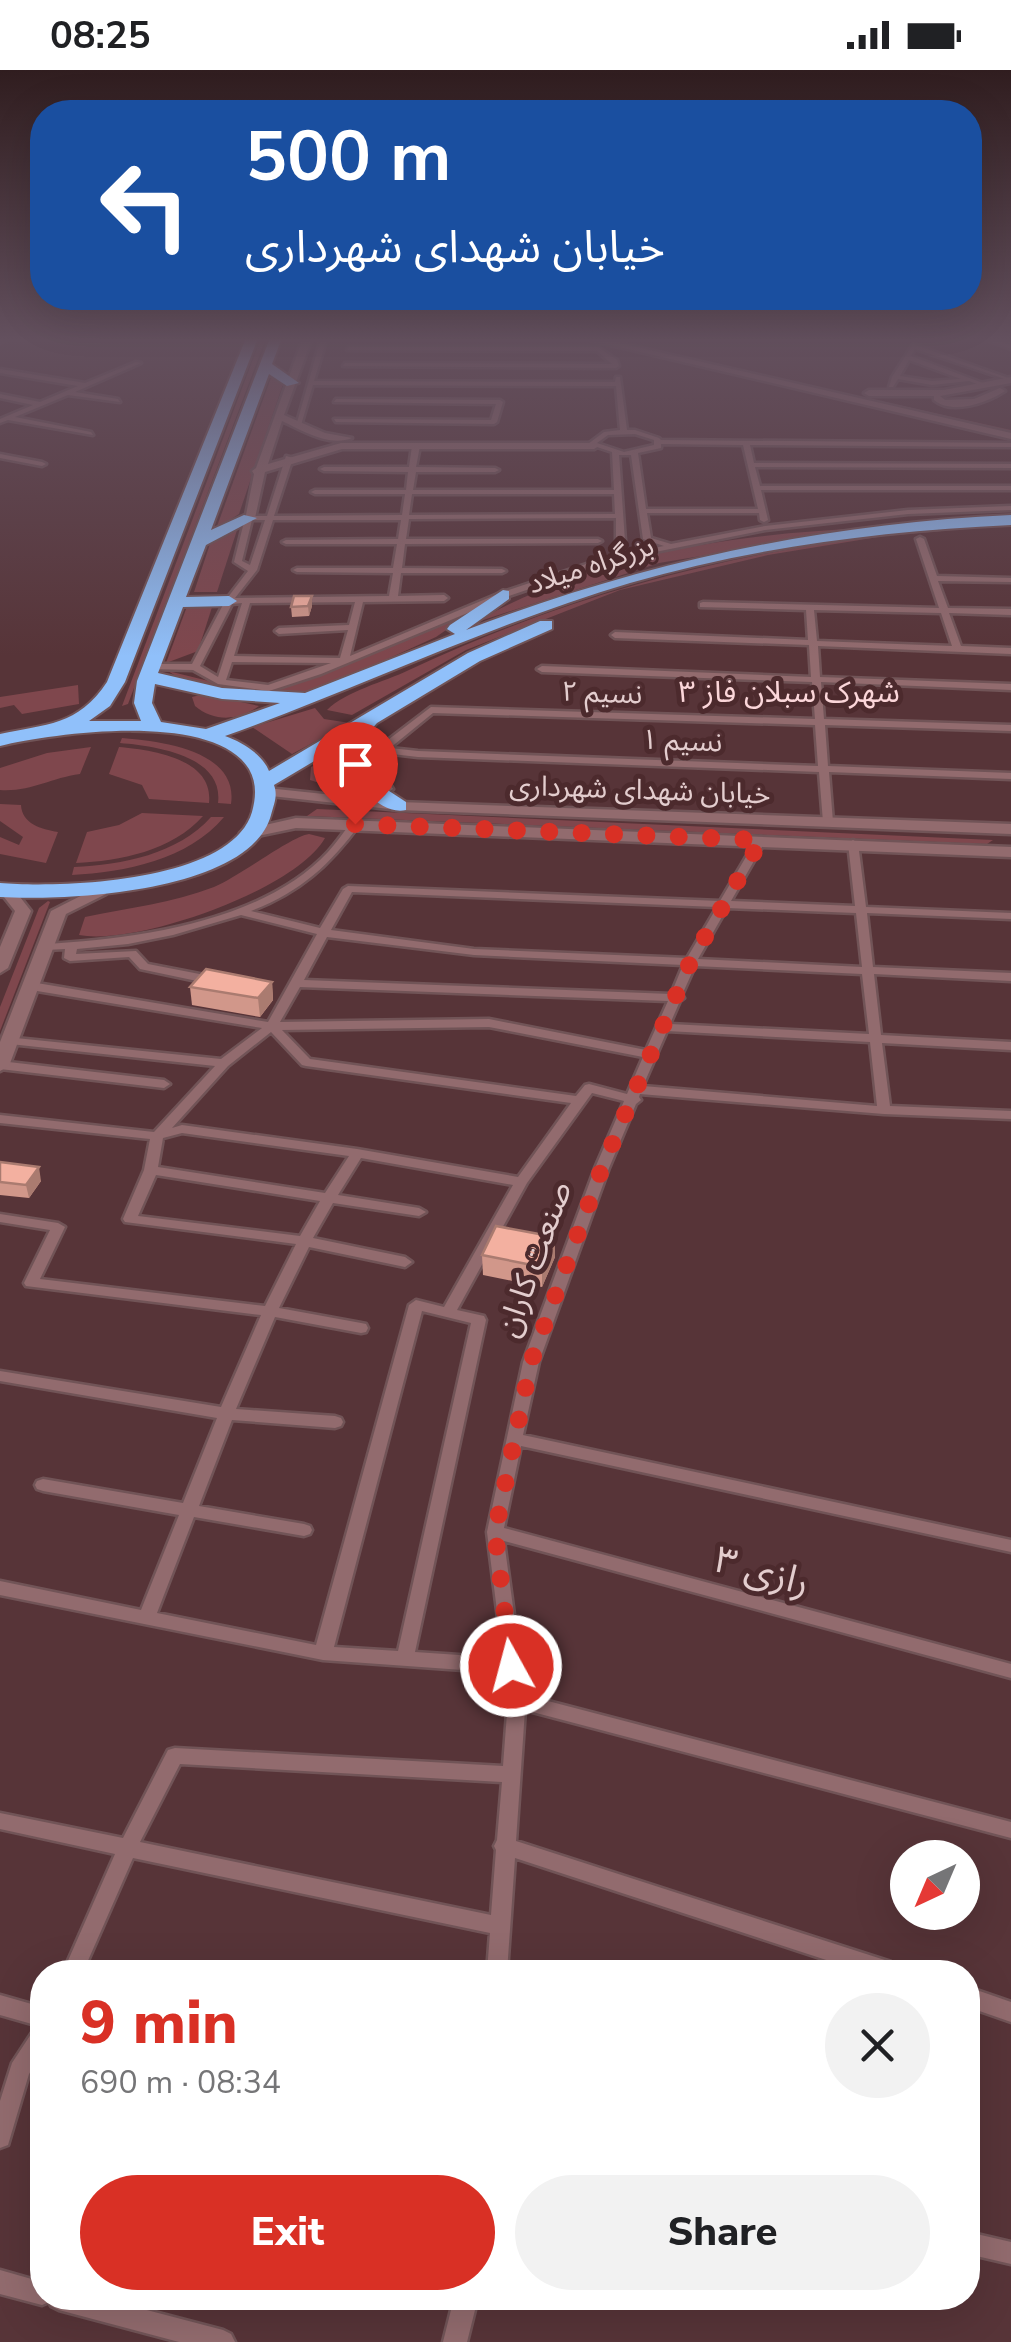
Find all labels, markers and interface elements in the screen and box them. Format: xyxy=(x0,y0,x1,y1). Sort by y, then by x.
text: 08:25 xyxy=(50,10,151,61)
text: 500 m xyxy=(245,109,451,205)
icon: left xyxy=(80,140,210,270)
text: خیابان شهدای شهرداری xyxy=(245,217,665,278)
street label: بزرگراه میلاد xyxy=(523,527,659,603)
district label: شهرک سبلان فاز ۳ xyxy=(678,672,900,713)
street label: نسیم ۲ xyxy=(561,673,643,715)
street label: نسیم ۱ xyxy=(641,721,723,763)
pin xyxy=(313,722,398,825)
icon: arrive xyxy=(328,737,383,792)
street label: خیابان شهدای شهرداری xyxy=(509,766,771,814)
street label: صنعت کاران xyxy=(486,1175,582,1343)
street label: رازی ۳ xyxy=(709,1534,815,1608)
position arrow xyxy=(459,1614,563,1718)
north arrow xyxy=(890,1840,980,1930)
map controls xyxy=(890,1840,980,1930)
text: 9 min xyxy=(80,1982,238,2064)
button: close xyxy=(825,1993,930,2098)
text: 690 m · 08:34 xyxy=(80,2061,281,2104)
button: Exit xyxy=(80,2175,495,2290)
button: Share xyxy=(515,2175,930,2290)

